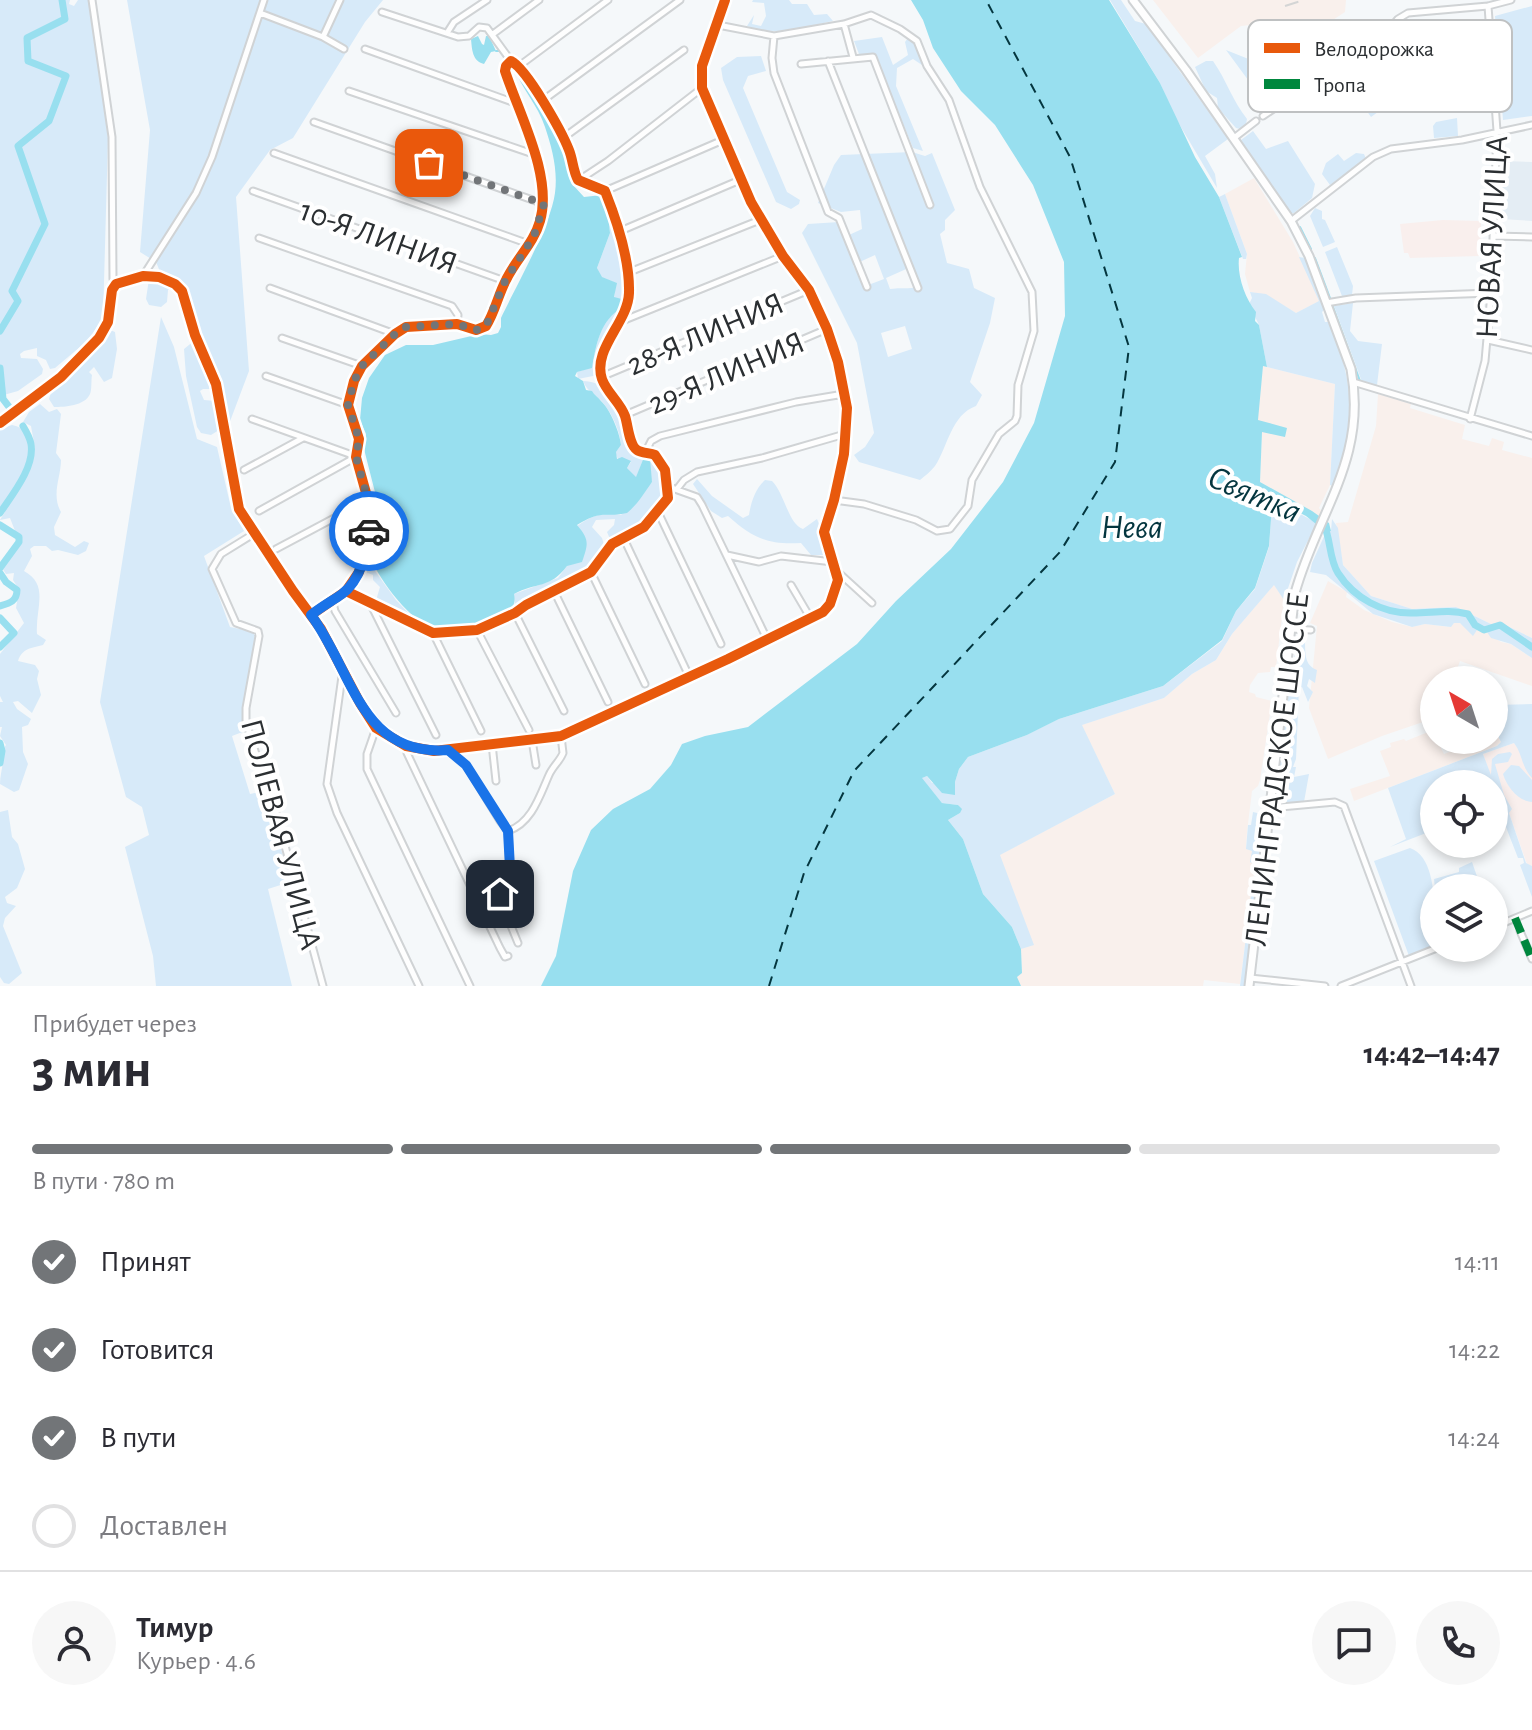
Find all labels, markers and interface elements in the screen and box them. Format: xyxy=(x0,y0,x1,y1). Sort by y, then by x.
legend xyxy=(1248,20,1512,112)
text: Велодорожка xyxy=(1314,38,1434,60)
text: Тропа xyxy=(1314,74,1366,96)
pin xyxy=(395,129,463,197)
street label: НОВАЯ УЛИЦА xyxy=(1471,134,1513,339)
icon: bag xyxy=(407,141,451,185)
street label: 10-Я ЛИНИЯ xyxy=(296,194,462,280)
street label: 28-Я ЛИНИЯ xyxy=(622,287,788,381)
street label: 29-Я ЛИНИЯ xyxy=(643,326,809,420)
water label: Святка xyxy=(1203,460,1306,530)
courier xyxy=(329,491,409,571)
icon: car xyxy=(347,509,391,553)
water label: Нева xyxy=(1101,511,1163,545)
street label: ЛЕНИНГРАДСКОЕ ШОССЕ xyxy=(1239,590,1315,948)
north arrow xyxy=(1420,666,1508,754)
map controls xyxy=(1420,666,1508,962)
street label: ПОЛЕВАЯ УЛИЦА xyxy=(235,716,327,953)
button: locate xyxy=(1420,770,1508,858)
pin xyxy=(466,860,534,928)
icon: home xyxy=(478,872,522,916)
button: layers xyxy=(1420,874,1508,962)
text: Прибудет через xyxy=(32,1011,197,1037)
text: 14:42–14:47 xyxy=(1363,1039,1500,1069)
text: 3 мин xyxy=(32,1044,152,1096)
text: В пути · 780 m xyxy=(32,1168,175,1194)
icon: check xyxy=(32,1240,76,1284)
text: Принят xyxy=(100,1247,191,1277)
text: 14:11 xyxy=(1455,1249,1500,1275)
icon: check xyxy=(32,1328,76,1372)
text: Готовится xyxy=(100,1335,214,1365)
text: 14:22 xyxy=(1449,1337,1500,1363)
icon: check xyxy=(32,1416,76,1460)
text: В пути xyxy=(100,1423,177,1453)
text: 14:24 xyxy=(1448,1425,1500,1451)
text: Доставлен xyxy=(100,1511,228,1541)
button: person xyxy=(32,1601,116,1685)
button: chat xyxy=(1312,1601,1396,1685)
button: phone xyxy=(1416,1601,1500,1685)
text: Тимур xyxy=(136,1613,213,1643)
text: Курьер · 4.6 xyxy=(136,1648,256,1674)

